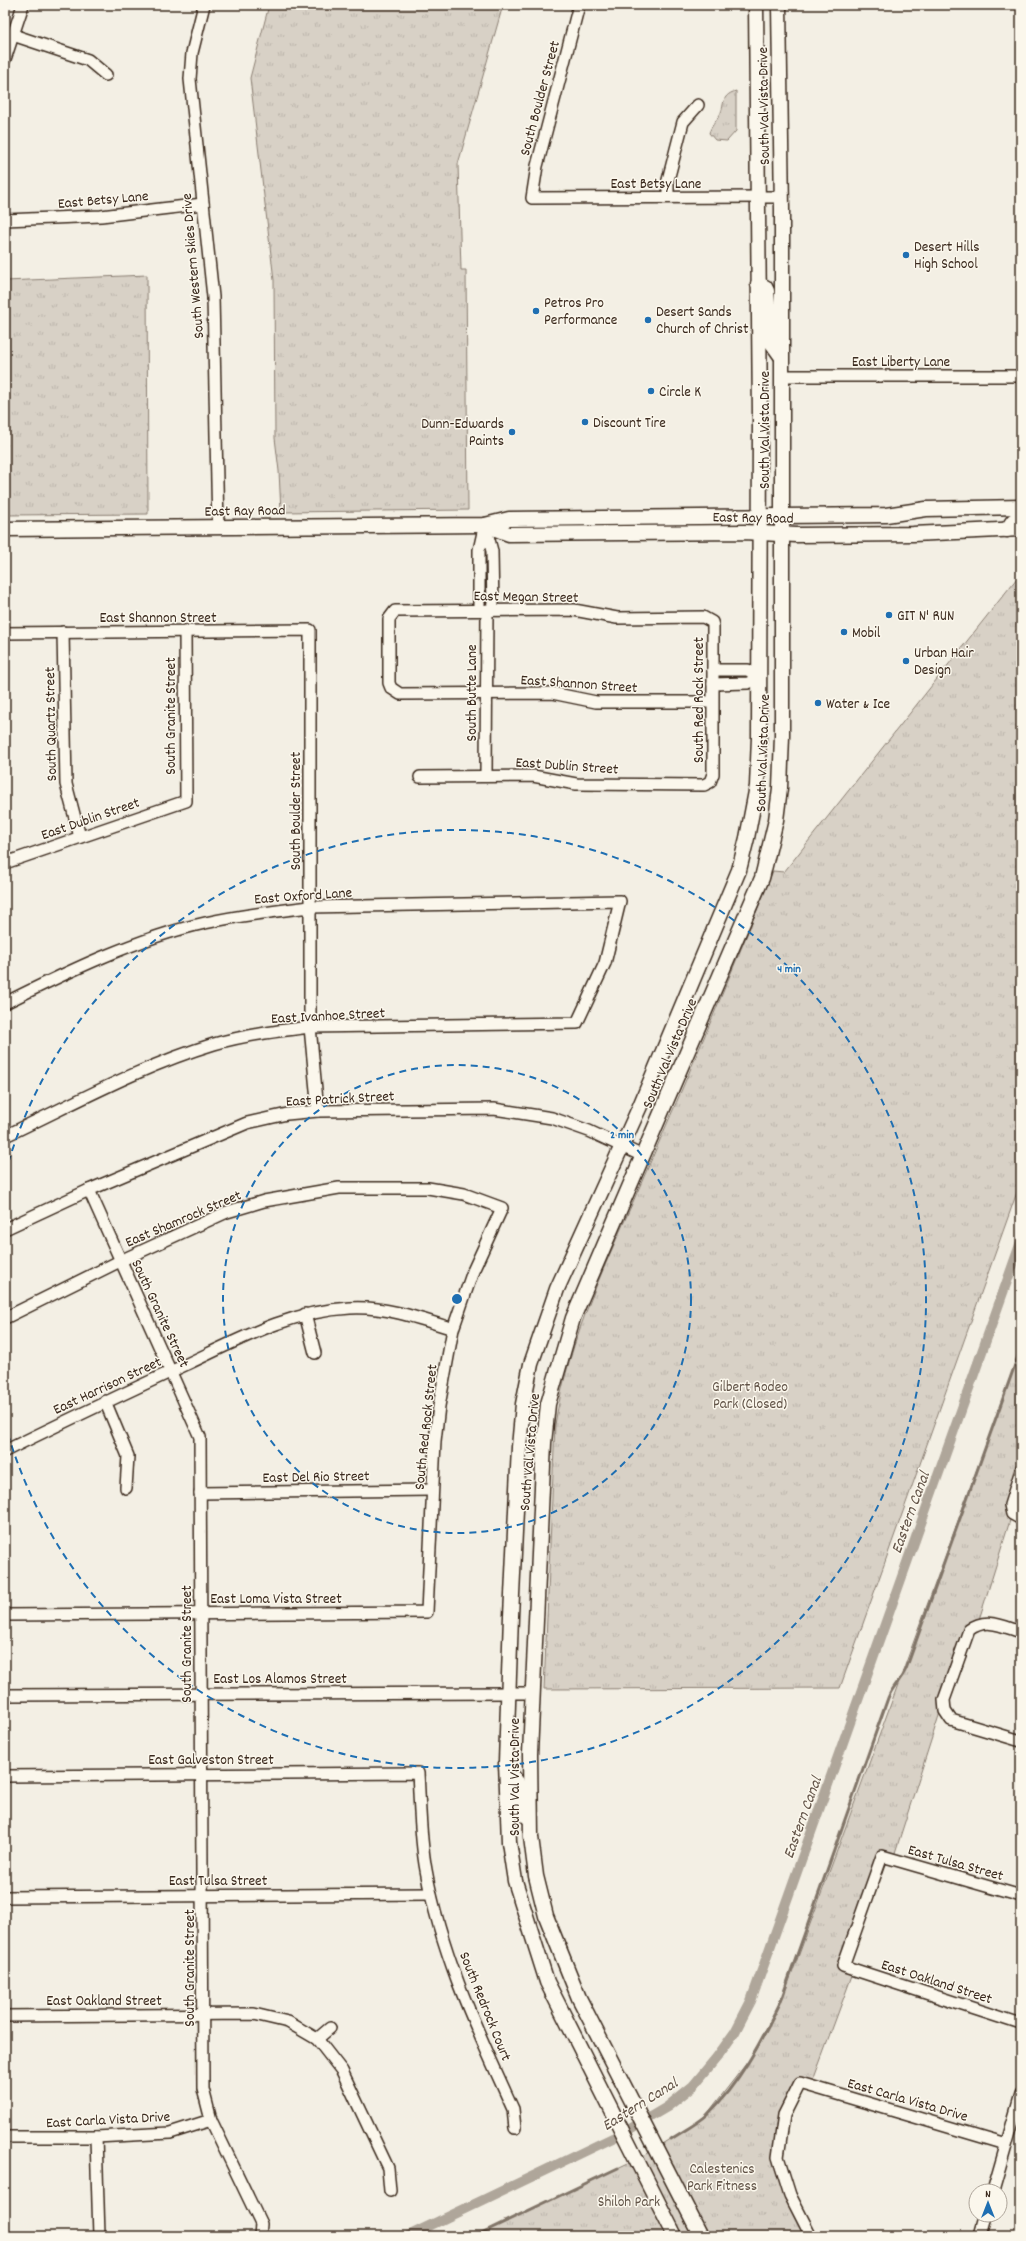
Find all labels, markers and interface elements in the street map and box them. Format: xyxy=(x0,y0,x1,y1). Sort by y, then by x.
street label: South Boulder Street xyxy=(515,38,567,159)
street label: South Val Vista Drive xyxy=(753,46,777,165)
street label: East Betsy Lane xyxy=(611,174,702,196)
street label: East Betsy Lane xyxy=(57,186,150,216)
street label: South Western Skies Drive xyxy=(177,192,211,339)
place label: Desert Hills High School xyxy=(914,237,980,276)
marker: Desert Hills High School xyxy=(901,250,911,260)
place label: Petros Pro Performance xyxy=(544,293,618,332)
place label: Desert Sands Church of Christ xyxy=(656,302,749,341)
marker: Petros Pro Performance xyxy=(531,306,541,316)
marker: Desert Sands Church of Christ xyxy=(643,315,653,325)
street label: East Liberty Lane xyxy=(852,352,951,374)
street label: South Val Vista Drive xyxy=(755,371,777,489)
place label: Circle K xyxy=(659,382,701,404)
marker: Circle K xyxy=(646,386,656,396)
place label: Discount Tire xyxy=(593,413,666,435)
place label: Dunn-Edwards Paints xyxy=(421,414,504,453)
marker: Discount Tire xyxy=(580,417,590,427)
marker: Dunn-Edwards Paints xyxy=(507,427,517,437)
street label: East Ray Road xyxy=(204,500,286,524)
street label: East Ray Road xyxy=(712,507,794,531)
street label: East Megan Street xyxy=(473,586,579,610)
place label: GIT N' RUN xyxy=(897,606,954,628)
street label: East Shannon Street xyxy=(99,608,217,630)
marker: GIT N' RUN xyxy=(884,610,894,620)
place label: Mobil xyxy=(852,623,881,645)
marker: Mobil xyxy=(839,627,849,637)
street label: South Red Rock Street xyxy=(689,637,711,763)
place label: Urban Hair Design xyxy=(914,643,974,682)
street label: South Butte Lane xyxy=(462,644,484,741)
marker: Urban Hair Design xyxy=(901,656,911,666)
street label: South Granite Street xyxy=(161,657,183,775)
street label: South Quartz Street xyxy=(40,666,64,781)
street label: East Shannon Street xyxy=(520,670,638,700)
street label: South Val Vista Drive xyxy=(751,693,777,812)
place label: Water & Ice xyxy=(826,694,890,716)
marker: Water & Ice xyxy=(813,698,823,708)
street label: South Boulder Street xyxy=(286,751,308,870)
street label: East Dublin Street xyxy=(515,752,619,782)
street label: East Dublin Street xyxy=(38,793,143,847)
street label: East Oxford Lane xyxy=(253,883,353,911)
text: 4 min xyxy=(777,961,801,978)
street label: South Val Vista Drive xyxy=(638,995,704,1112)
street label: East Ivanhoe Street xyxy=(271,1003,386,1031)
street label: East Patrick Street xyxy=(285,1086,396,1114)
text: 2 min xyxy=(610,1127,634,1144)
street label: East Shamrock Street xyxy=(122,1185,246,1254)
street label: South Granite Street xyxy=(124,1256,194,1372)
centre of rings xyxy=(450,1292,464,1306)
street label: East Harrison Street xyxy=(50,1352,166,1422)
street label: South Red Rock Street xyxy=(409,1363,445,1491)
park label: Gilbert Rodeo Park (Closed) xyxy=(712,1377,788,1416)
street label: South Val Vista Drive xyxy=(515,1392,547,1512)
street label: East Del Rio Street xyxy=(262,1466,370,1490)
water label: Eastern Canal xyxy=(886,1468,937,1557)
street label: South Granite Street xyxy=(177,1585,199,1703)
street label: East Loma Vista Street xyxy=(210,1589,342,1611)
street label: East Los Alamos Street xyxy=(213,1669,347,1691)
street label: South Val Vista Drive xyxy=(505,1718,527,1836)
street label: East Galveston Street xyxy=(148,1750,274,1772)
water label: Eastern Canal xyxy=(778,1773,829,1862)
street label: East Tulsa Street xyxy=(905,1840,1006,1888)
street label: East Tulsa Street xyxy=(169,1871,268,1893)
street label: South Granite Street xyxy=(180,1909,202,2027)
street label: South Redrock Court xyxy=(452,1949,516,2065)
street label: East Oakland Street xyxy=(878,1955,995,2011)
street label: East Oakland Street xyxy=(46,1991,162,2013)
water label: Eastern Canal xyxy=(598,2072,684,2138)
street label: East Carla Vista Drive xyxy=(845,2073,971,2129)
street label: East Carla Vista Drive xyxy=(45,2107,171,2135)
park label: Calestenics Park Fitness xyxy=(687,2159,757,2198)
north arrow xyxy=(968,2183,1008,2223)
text: N xyxy=(985,2187,991,2203)
park label: Shiloh Park xyxy=(598,2192,660,2214)

